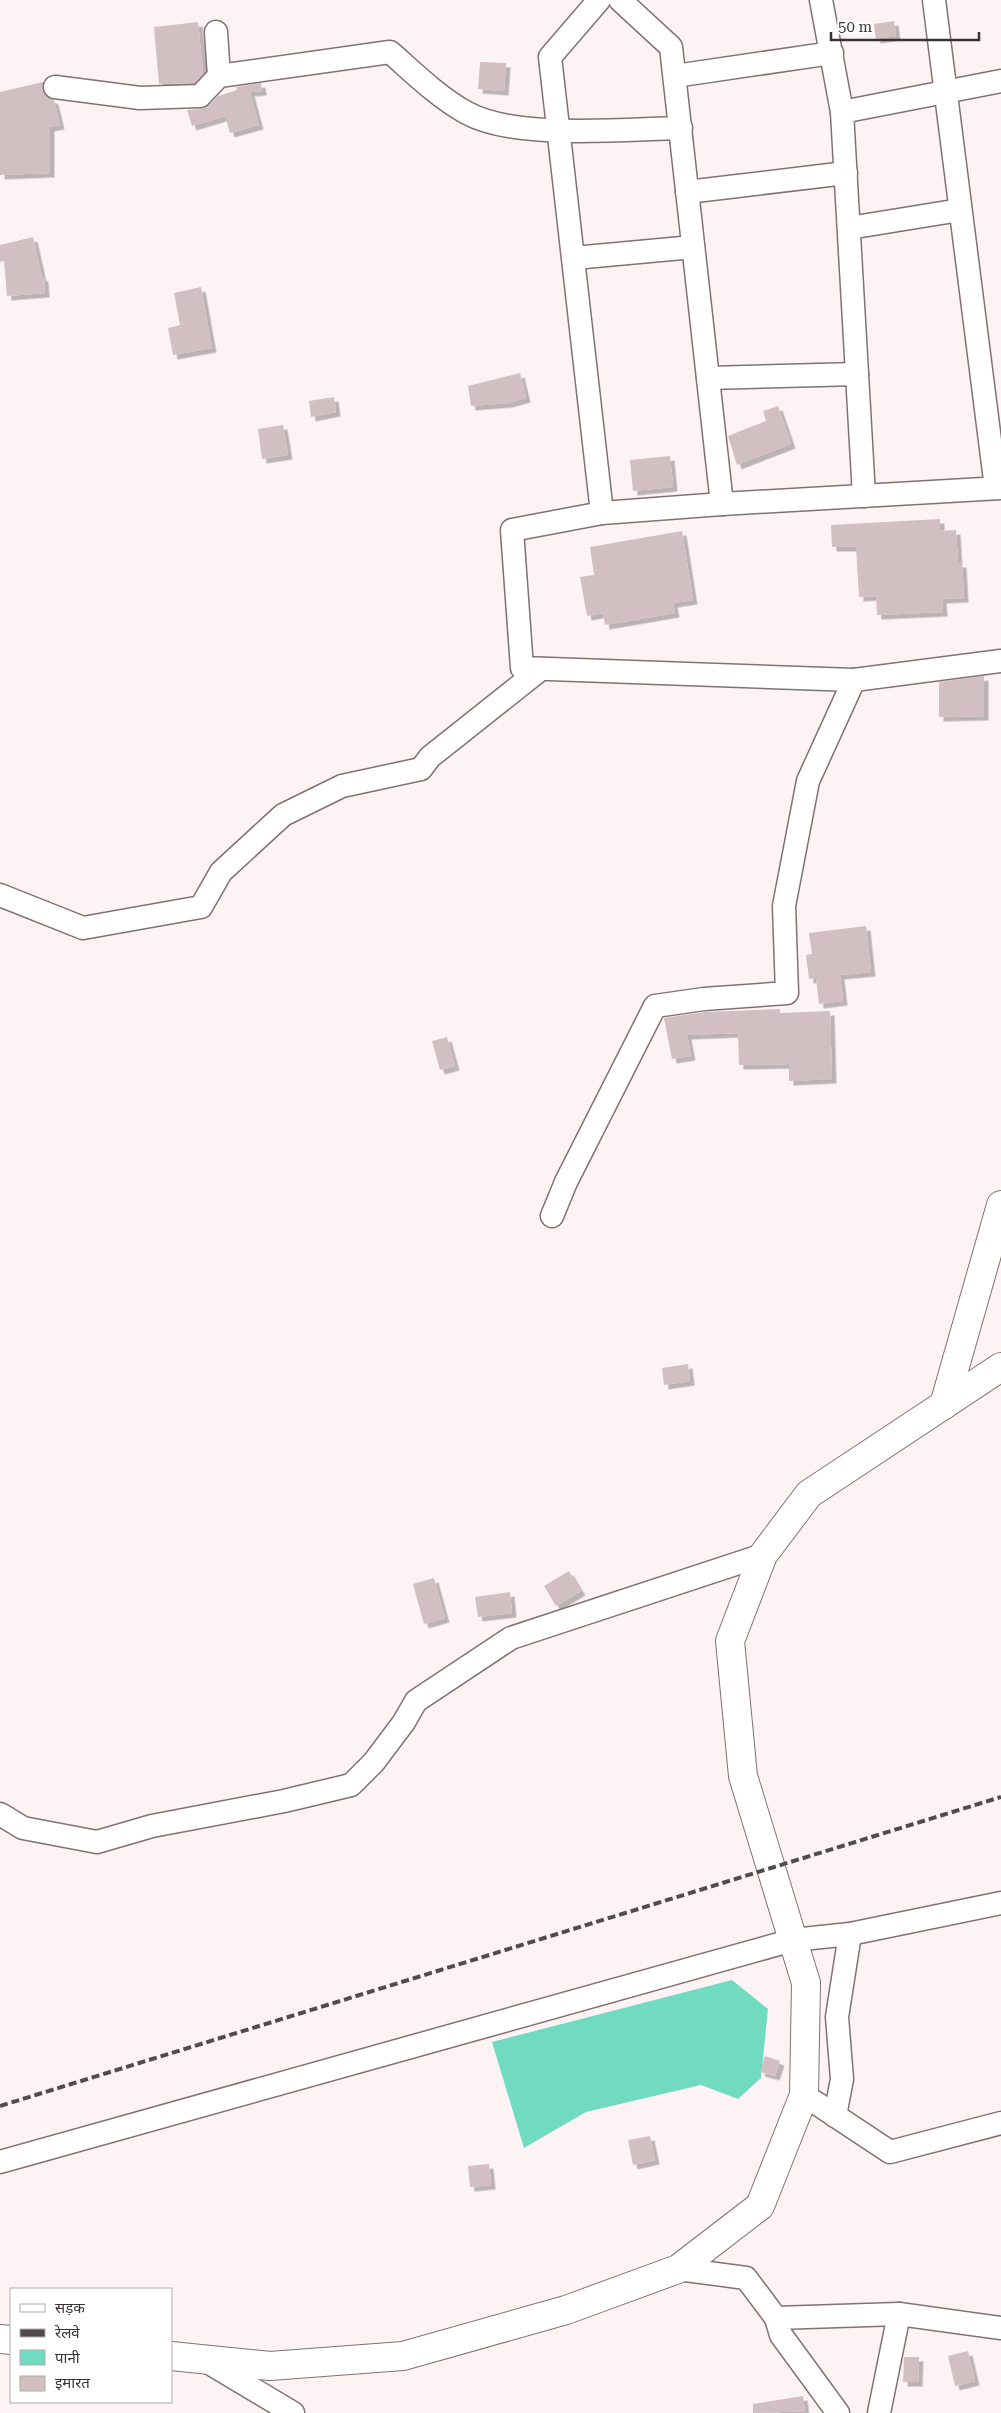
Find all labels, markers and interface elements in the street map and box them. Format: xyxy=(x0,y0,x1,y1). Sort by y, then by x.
scale bar xyxy=(831,10,978,42)
text: 50 m xyxy=(838,18,873,36)
legend xyxy=(10,2288,172,2403)
text: सड़क xyxy=(55,2299,85,2317)
text: रेलवे xyxy=(54,2324,80,2342)
text: पानी xyxy=(55,2349,81,2367)
text: इमारत xyxy=(55,2374,90,2392)

